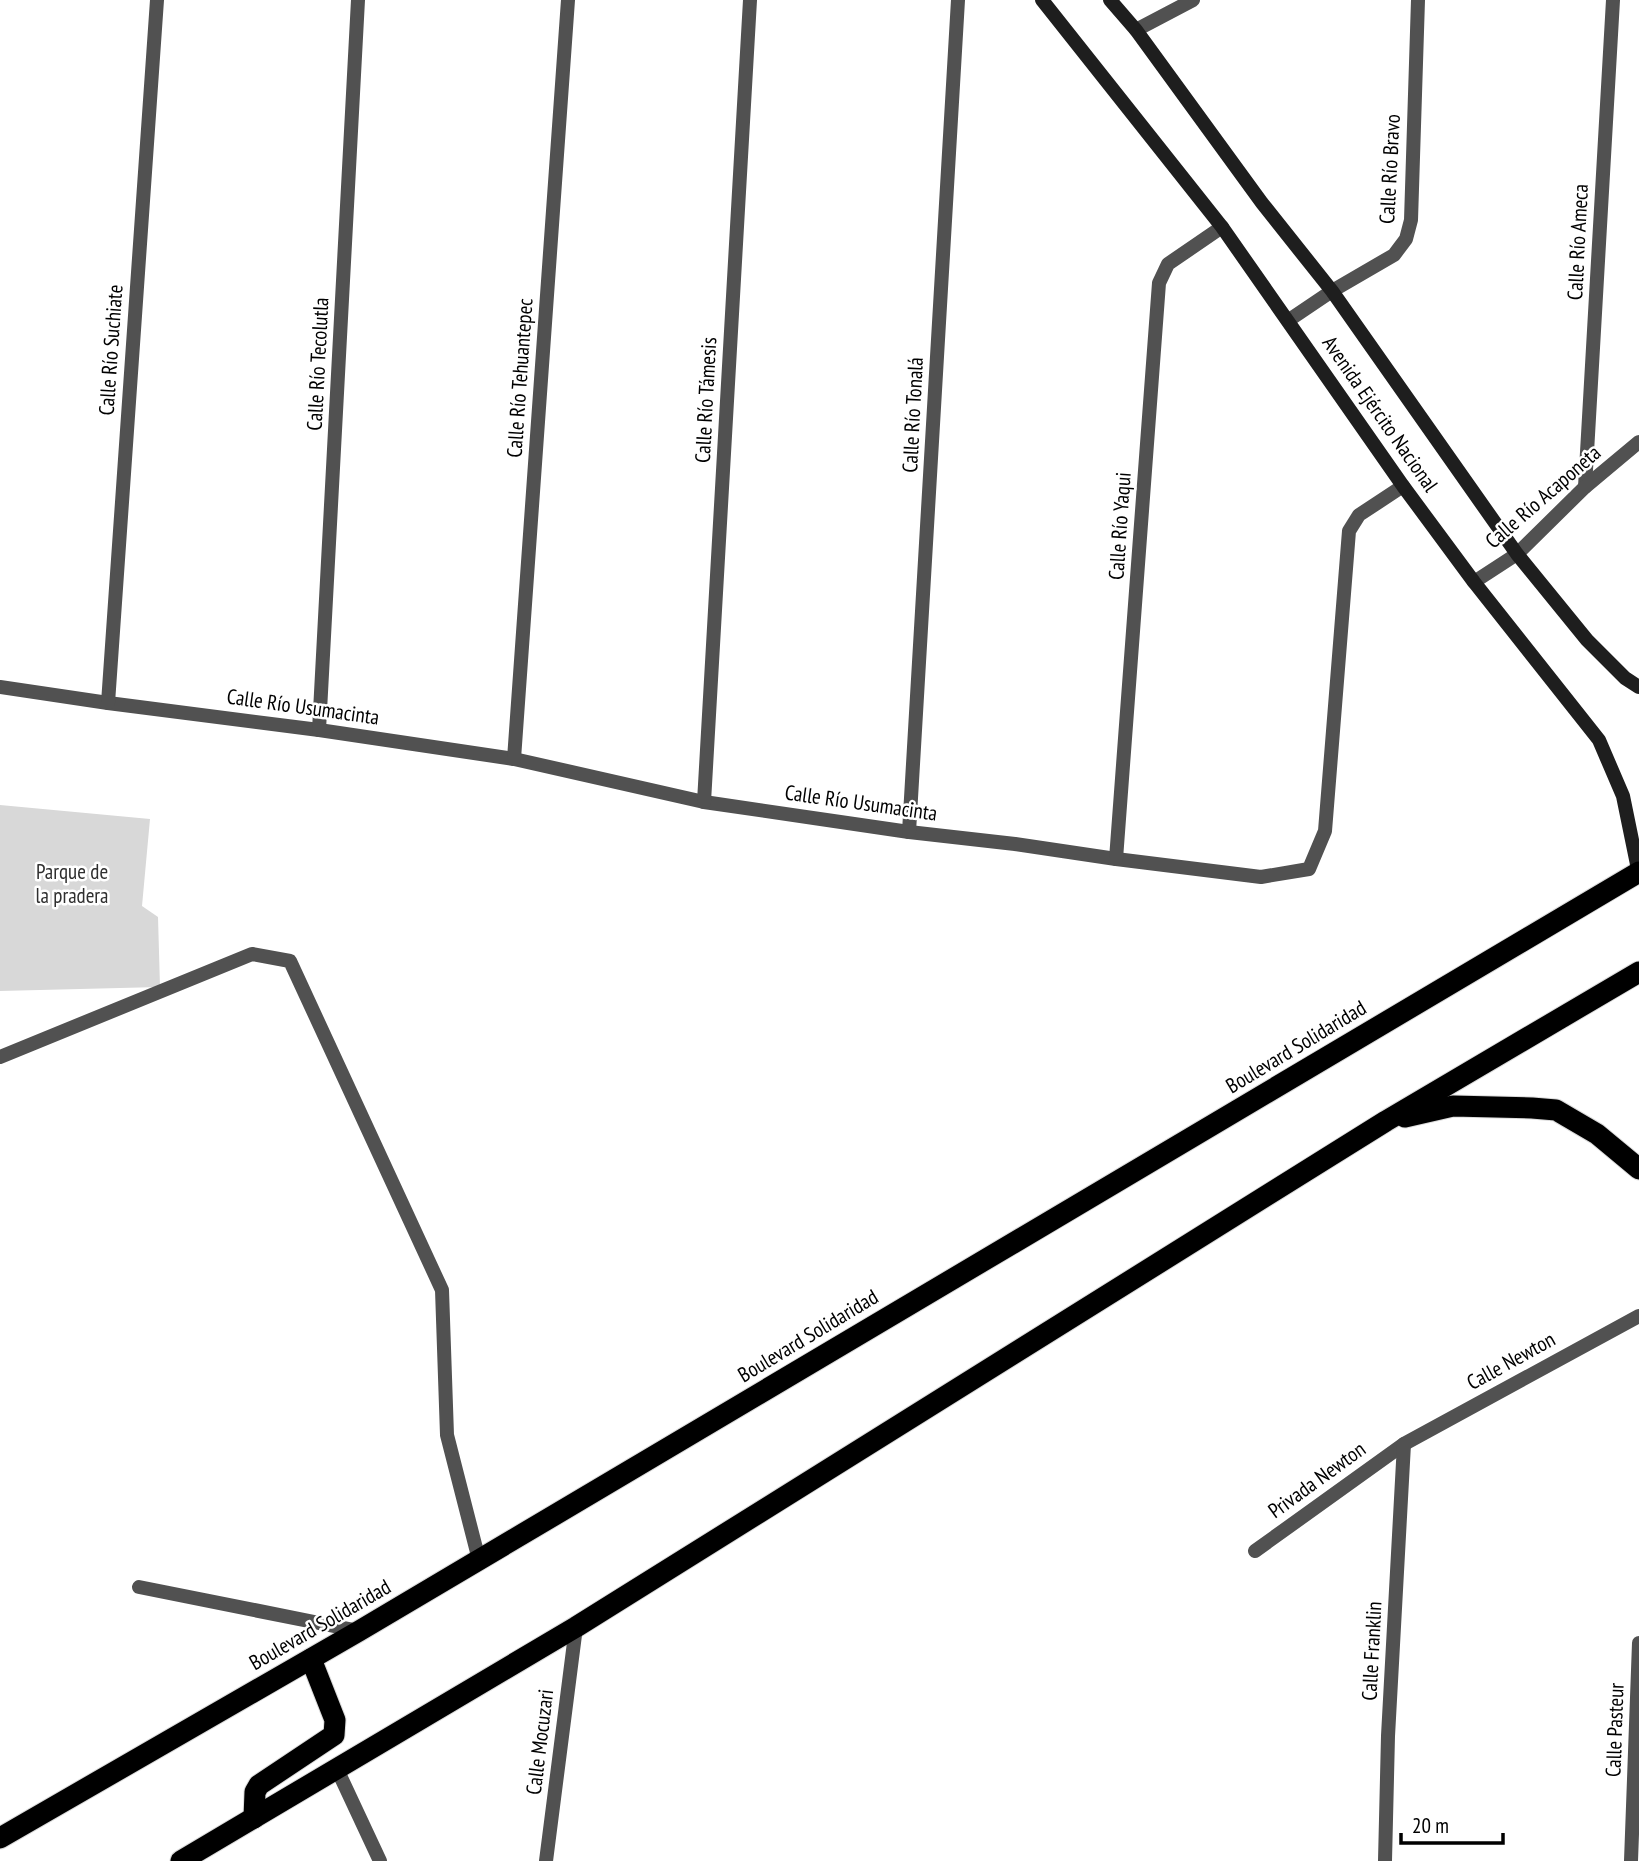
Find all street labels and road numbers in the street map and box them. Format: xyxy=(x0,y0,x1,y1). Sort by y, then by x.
street label: Calle Río Bravo xyxy=(1373,113,1406,225)
street label: Calle Río Ameca xyxy=(1561,183,1594,301)
street label: Calle Río Suchiate xyxy=(92,284,129,416)
street label: Calle Río Tecolutla xyxy=(301,297,334,431)
street label: Calle Río Tehuantepec xyxy=(500,297,539,458)
street label: Avenida Ejército Nacional xyxy=(1317,330,1444,497)
street label: Calle Río Támesis xyxy=(689,336,722,464)
street label: Calle Río Tonalá xyxy=(896,357,929,473)
street label: Calle Río Acaponeta xyxy=(1479,439,1606,554)
street label: Calle Río Yaqui xyxy=(1102,471,1137,581)
street label: Calle Río Usumacinta xyxy=(225,682,381,731)
street label: Calle Río Usumacinta xyxy=(783,778,939,827)
street label: Boulevard Solidaridad xyxy=(1221,994,1371,1099)
street label: Boulevard Solidaridad xyxy=(733,1283,883,1388)
street label: Calle Newton xyxy=(1462,1325,1560,1396)
street label: Privada Newton xyxy=(1263,1435,1371,1524)
street label: Boulevard Solidaridad xyxy=(244,1573,395,1676)
street label: Calle Franklin xyxy=(1355,1601,1388,1701)
street label: Calle Pasteur xyxy=(1599,1682,1630,1778)
street label: Calle Mocuzari xyxy=(520,1688,559,1796)

